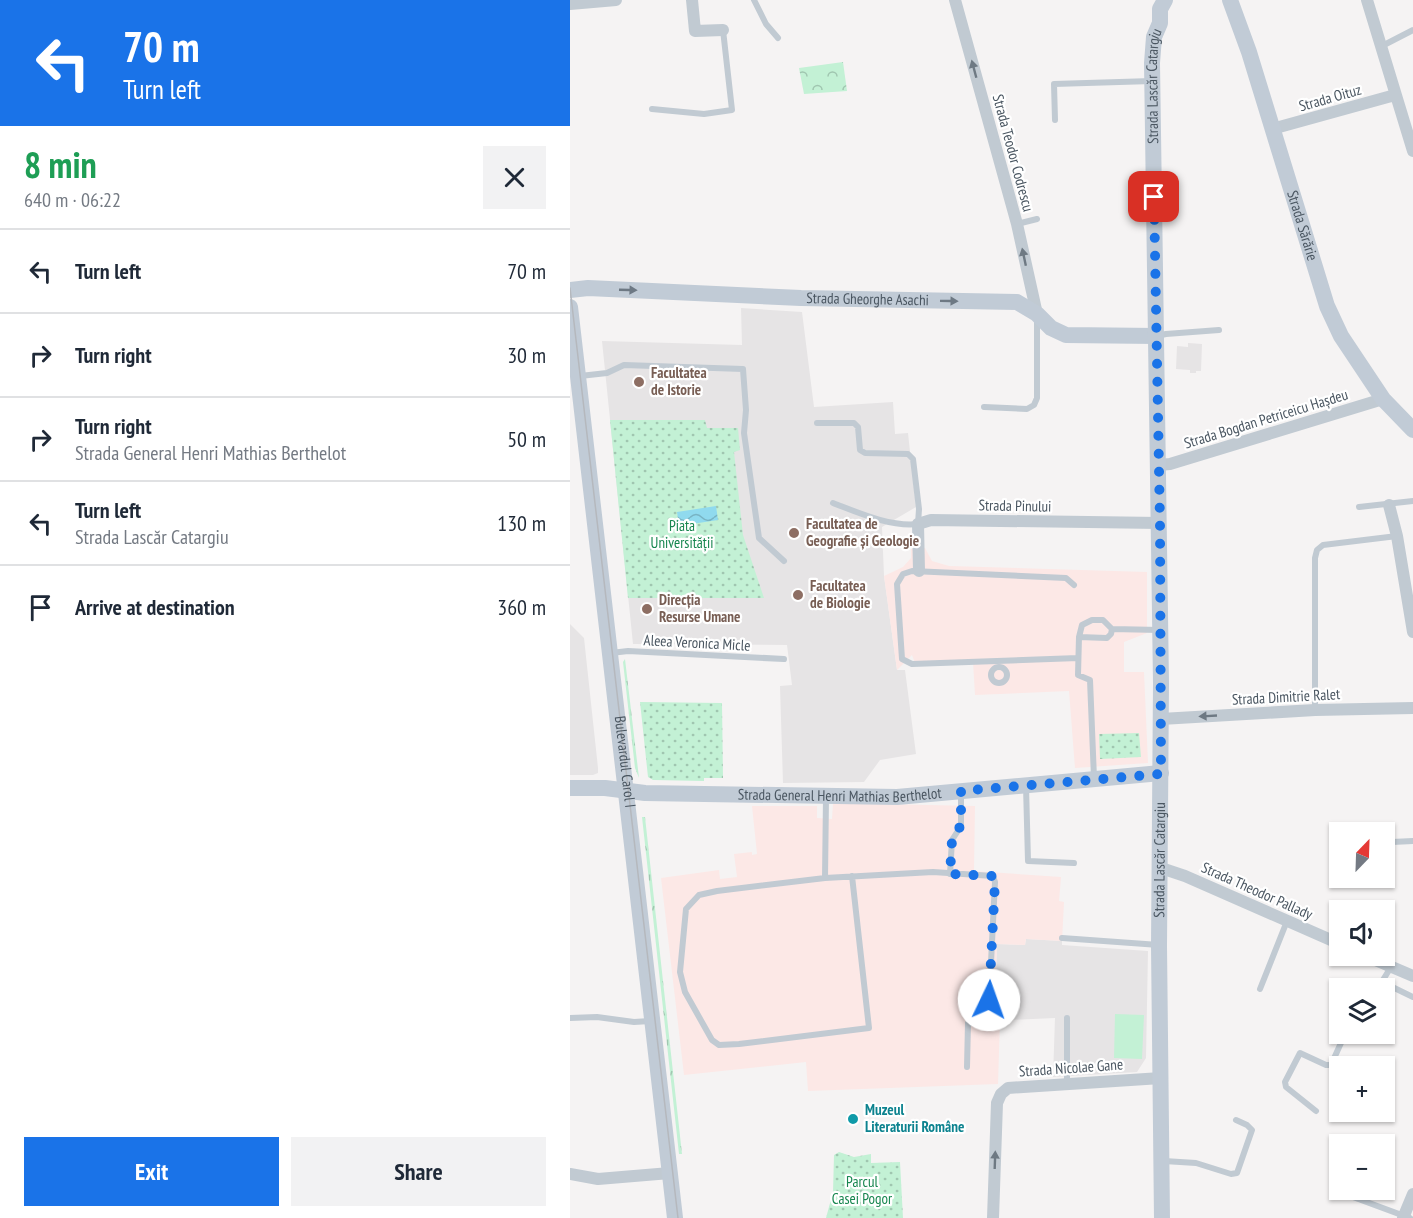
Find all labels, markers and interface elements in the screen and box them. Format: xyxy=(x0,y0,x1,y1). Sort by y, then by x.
text: 70 m xyxy=(123,19,200,74)
icon: left xyxy=(24,24,102,102)
street label: Strada Lascăr Catargiu xyxy=(1142,25,1166,144)
one-way arrow xyxy=(969,60,978,78)
text: Turn left xyxy=(123,72,201,106)
street label: Strada Oituz xyxy=(1297,80,1363,115)
street label: Strada Teodor Codrescu xyxy=(989,92,1038,214)
text: 8 min xyxy=(24,141,97,188)
button: close xyxy=(483,146,546,209)
pin xyxy=(1128,171,1179,222)
icon: arrive xyxy=(1137,180,1170,213)
text: 640 m · 06:22 xyxy=(24,187,121,213)
street label: Strada Sărărie xyxy=(1283,188,1323,263)
one-way arrow xyxy=(1019,247,1028,266)
icon: left xyxy=(24,255,57,288)
text: Turn left xyxy=(75,257,141,285)
text: 70 m xyxy=(507,257,546,285)
one-way arrow xyxy=(619,285,638,295)
street label: Strada Gheorghe Asachi xyxy=(806,288,929,309)
one-way arrow xyxy=(940,296,959,305)
icon: right xyxy=(24,339,57,372)
text: Turn right xyxy=(75,341,152,369)
text: 30 m xyxy=(507,341,546,369)
place label: Facultatea de Istorie xyxy=(651,363,707,399)
marker: Facultatea de Istorie xyxy=(632,375,646,389)
street label: Strada Bogdan Petriceicu Hașdeu xyxy=(1182,385,1350,453)
text: Turn right xyxy=(75,412,152,440)
icon: right xyxy=(24,423,57,456)
text: 50 m xyxy=(507,425,546,453)
text: Strada General Henri Mathias Berthelot xyxy=(75,440,346,466)
street label: Strada Pinului xyxy=(978,495,1052,516)
text: Turn left xyxy=(75,496,141,524)
icon: left xyxy=(24,507,57,540)
text: 130 m xyxy=(497,509,546,537)
place label: Facultatea de Geografie și Geologie xyxy=(806,514,919,550)
park label: Piata Universității xyxy=(651,516,713,552)
text: Strada Lascăr Catargiu xyxy=(75,524,229,550)
marker: Facultatea de Geografie și Geologie xyxy=(787,526,801,540)
place label: Facultatea de Biologie xyxy=(810,576,870,612)
marker: Facultatea de Biologie xyxy=(791,588,805,602)
place label: Direcția Resurse Umane xyxy=(659,590,740,626)
icon: arrive xyxy=(24,591,57,624)
text: Arrive at destination xyxy=(75,593,235,621)
text: 360 m xyxy=(497,593,546,621)
marker: Direcția Resurse Umane xyxy=(640,602,654,616)
street label: Aleea Veronica Micle xyxy=(643,630,751,655)
street label: Strada Dimitrie Ralet xyxy=(1231,684,1341,709)
one-way arrow xyxy=(1198,712,1217,721)
street label: Bulevardul Carol I xyxy=(611,715,640,809)
street label: Strada General Henri Mathias Berthelot xyxy=(738,783,942,806)
street label: Strada Lascăr Catargiu xyxy=(1149,802,1169,918)
north arrow xyxy=(1329,822,1395,888)
map controls xyxy=(1329,822,1395,1200)
street label: Strada Theodor Pallady xyxy=(1199,858,1316,924)
button: sound xyxy=(1329,900,1395,966)
position arrow xyxy=(957,968,1021,1032)
button: layers xyxy=(1329,978,1395,1044)
street label: Strada Nicolae Gane xyxy=(1018,1054,1124,1081)
button: + xyxy=(1329,1056,1395,1122)
place label: Muzeul Literaturii Române xyxy=(865,1100,964,1136)
marker: Muzeul Literaturii Române xyxy=(846,1112,860,1126)
button: − xyxy=(1329,1134,1395,1200)
button: Exit xyxy=(24,1137,279,1206)
button: Share xyxy=(291,1137,546,1206)
one-way arrow xyxy=(991,1150,1000,1169)
park label: Parcul Casei Pogor xyxy=(832,1172,893,1208)

